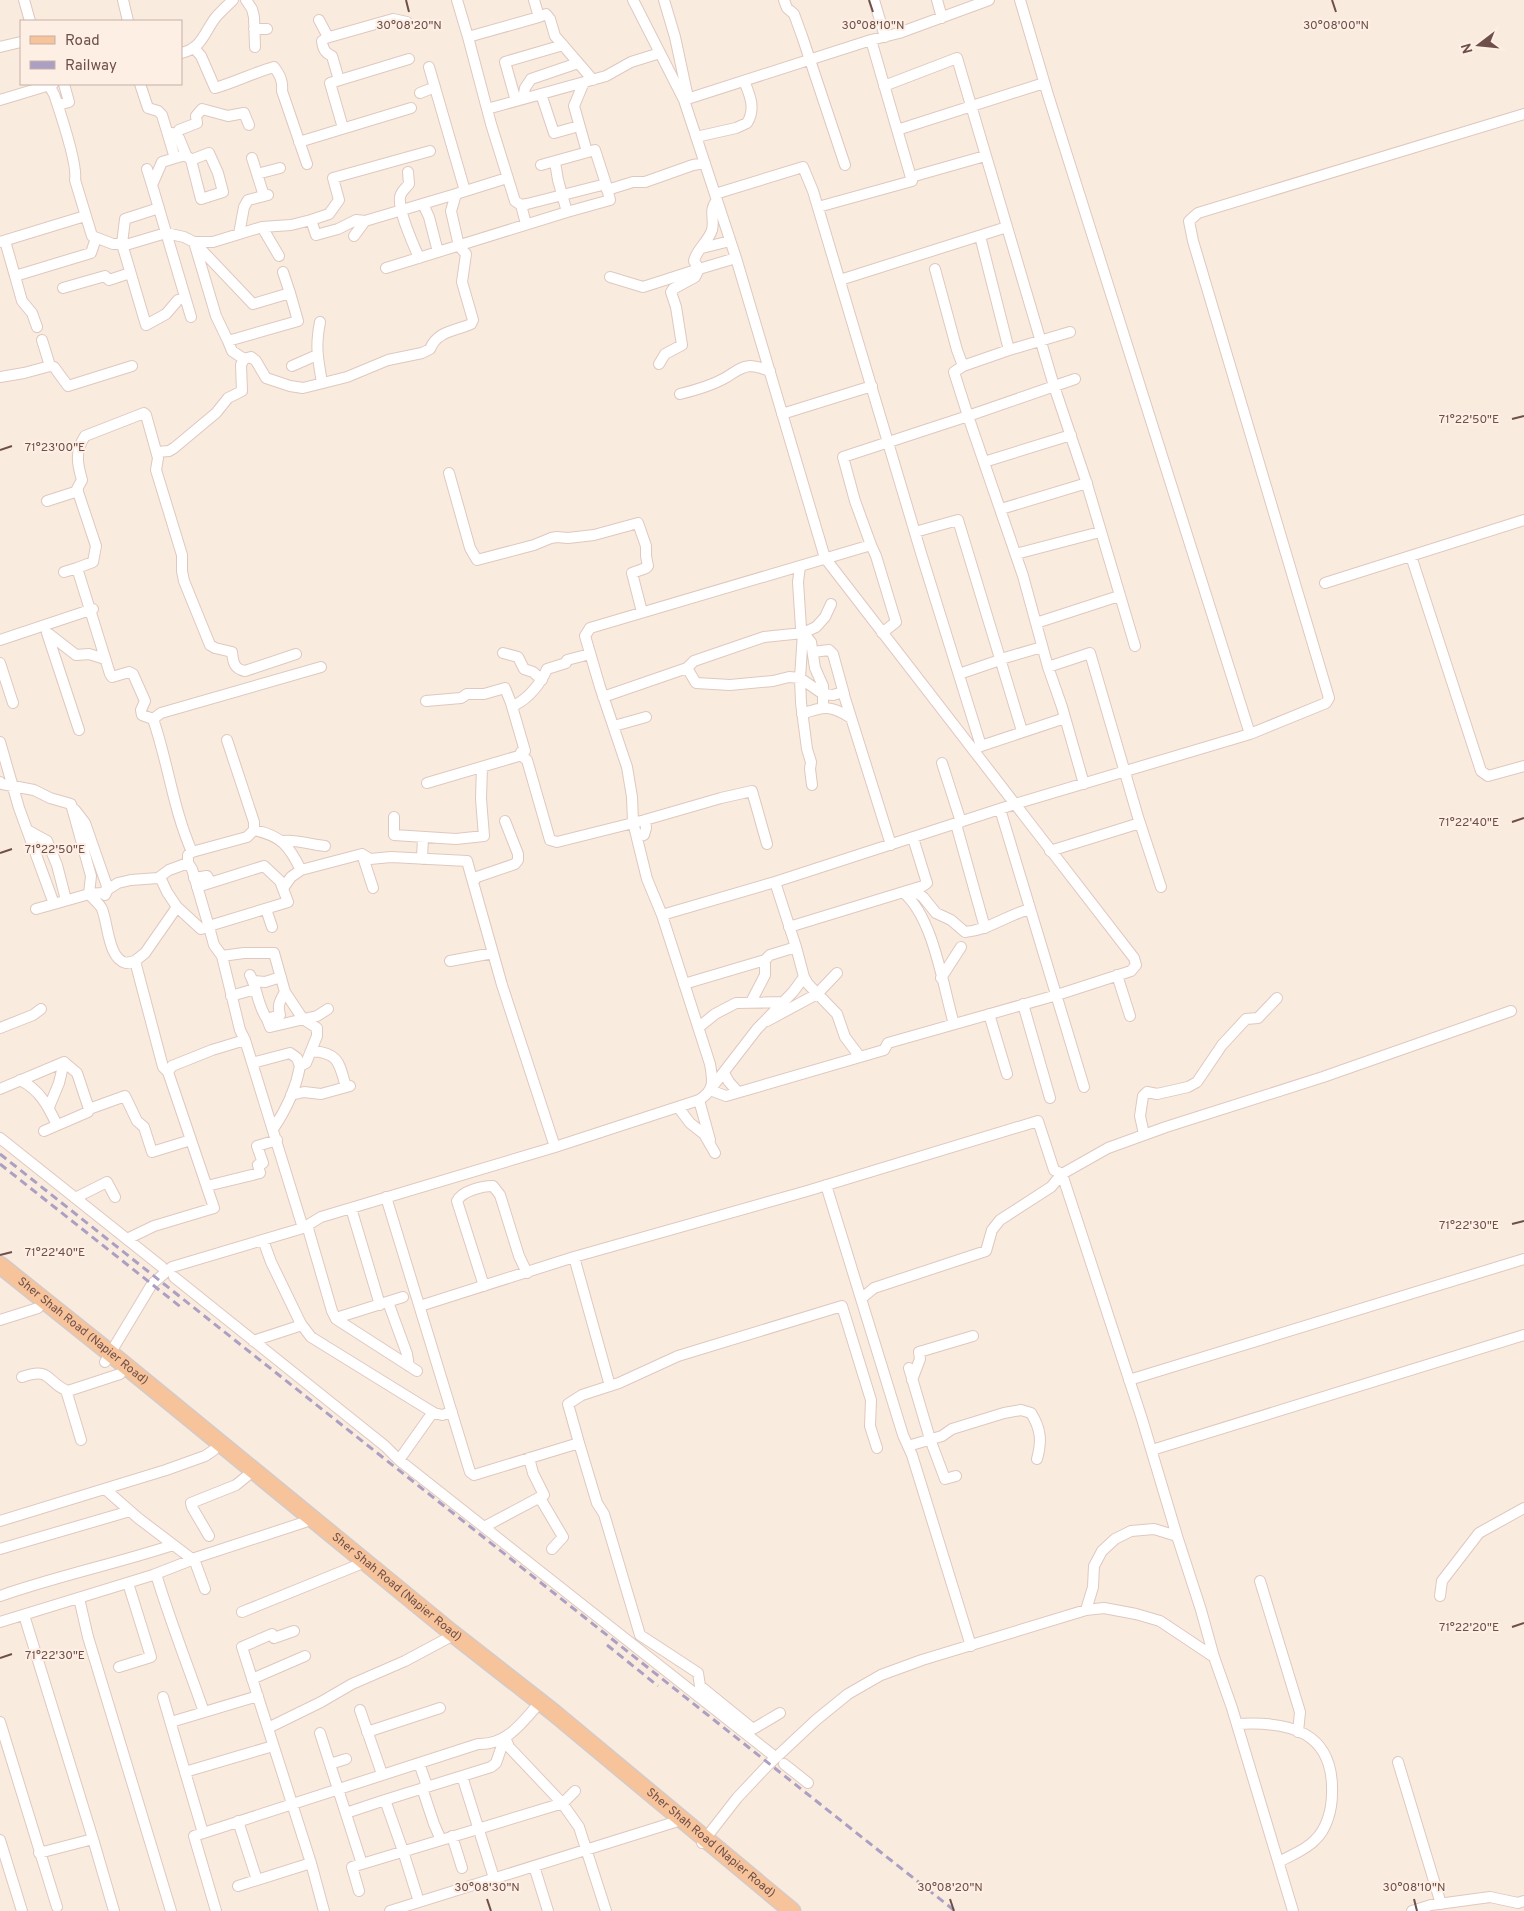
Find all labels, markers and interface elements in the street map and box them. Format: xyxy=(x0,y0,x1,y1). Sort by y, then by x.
text: 30°08'20"N xyxy=(376,18,442,34)
text: 30°08'10"N xyxy=(842,18,904,34)
text: 30°08'00"N xyxy=(1303,18,1369,34)
legend xyxy=(20,20,182,85)
north arrow xyxy=(1454,20,1504,70)
text: Road xyxy=(65,32,100,51)
text: N xyxy=(1458,41,1478,55)
text: Railway xyxy=(65,57,117,76)
text: 71°22'50"E xyxy=(1439,412,1499,428)
text: 71°23'00"E xyxy=(25,440,85,456)
text: 71°22'40"E xyxy=(1439,815,1499,831)
text: 71°22'50"E xyxy=(25,842,85,858)
text: 71°22'30"E xyxy=(1439,1218,1499,1234)
text: 71°22'40"E xyxy=(25,1245,85,1261)
street label: Sher Shah Road (Napier Road) xyxy=(14,1274,151,1389)
street label: Sher Shah Road (Napier Road) xyxy=(328,1530,465,1645)
text: 71°22'20"E xyxy=(1439,1620,1499,1636)
text: 71°22'30"E xyxy=(25,1648,85,1664)
street label: Sher Shah Road (Napier Road) xyxy=(643,1785,778,1902)
text: 30°08'30"N xyxy=(454,1880,520,1896)
text: 30°08'20"N xyxy=(917,1880,983,1896)
text: 30°08'10"N xyxy=(1383,1880,1445,1896)

